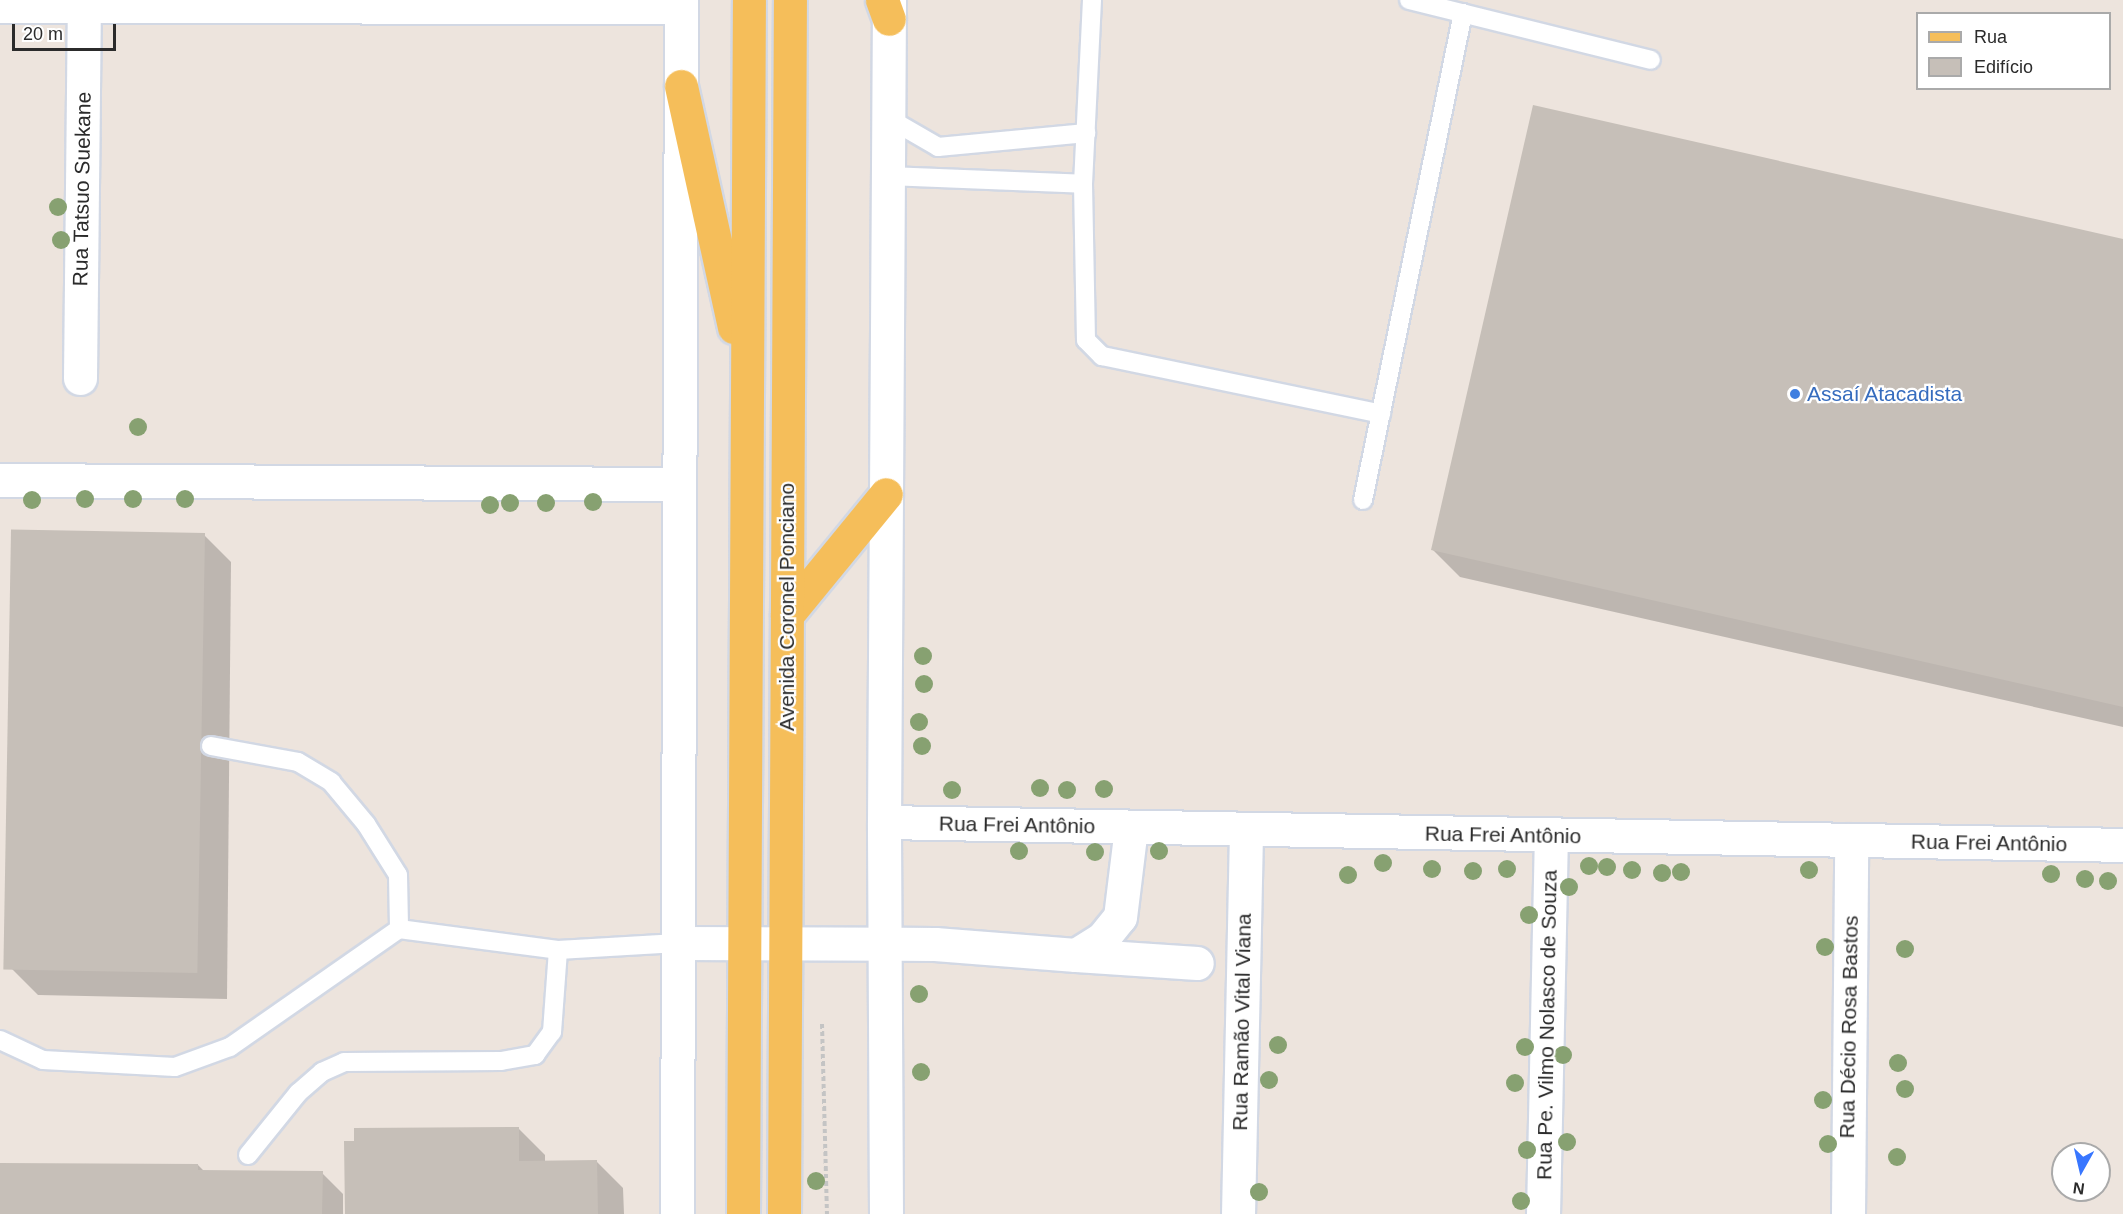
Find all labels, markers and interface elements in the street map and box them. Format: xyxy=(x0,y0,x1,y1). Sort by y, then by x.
scale bar xyxy=(15,12,118,50)
legend xyxy=(1916,12,2111,90)
text: 20 m xyxy=(23,24,63,44)
text: Rua xyxy=(1974,27,2007,47)
text: Edifício xyxy=(1974,57,2033,77)
street label: Rua Tatsuo Suekane xyxy=(68,91,96,287)
place label: Assaí Atacadista xyxy=(1807,381,1963,407)
marker: Assaí Atacadista xyxy=(1788,387,1802,401)
street label: Avenida Coronel Ponciano xyxy=(774,483,800,731)
street label: Rua Frei Antônio xyxy=(938,811,1096,839)
street label: Rua Frei Antônio xyxy=(1424,821,1582,849)
street label: Rua Frei Antônio xyxy=(1910,829,2068,857)
street label: Rua Pe. Vilmo Nolasco de Souza xyxy=(1532,870,1562,1180)
street label: Rua Ramão Vital Viana xyxy=(1228,913,1256,1131)
street label: Rua Décio Rosa Bastos xyxy=(1834,915,1864,1139)
north arrow xyxy=(2051,1142,2111,1202)
text: N xyxy=(2072,1179,2086,1198)

